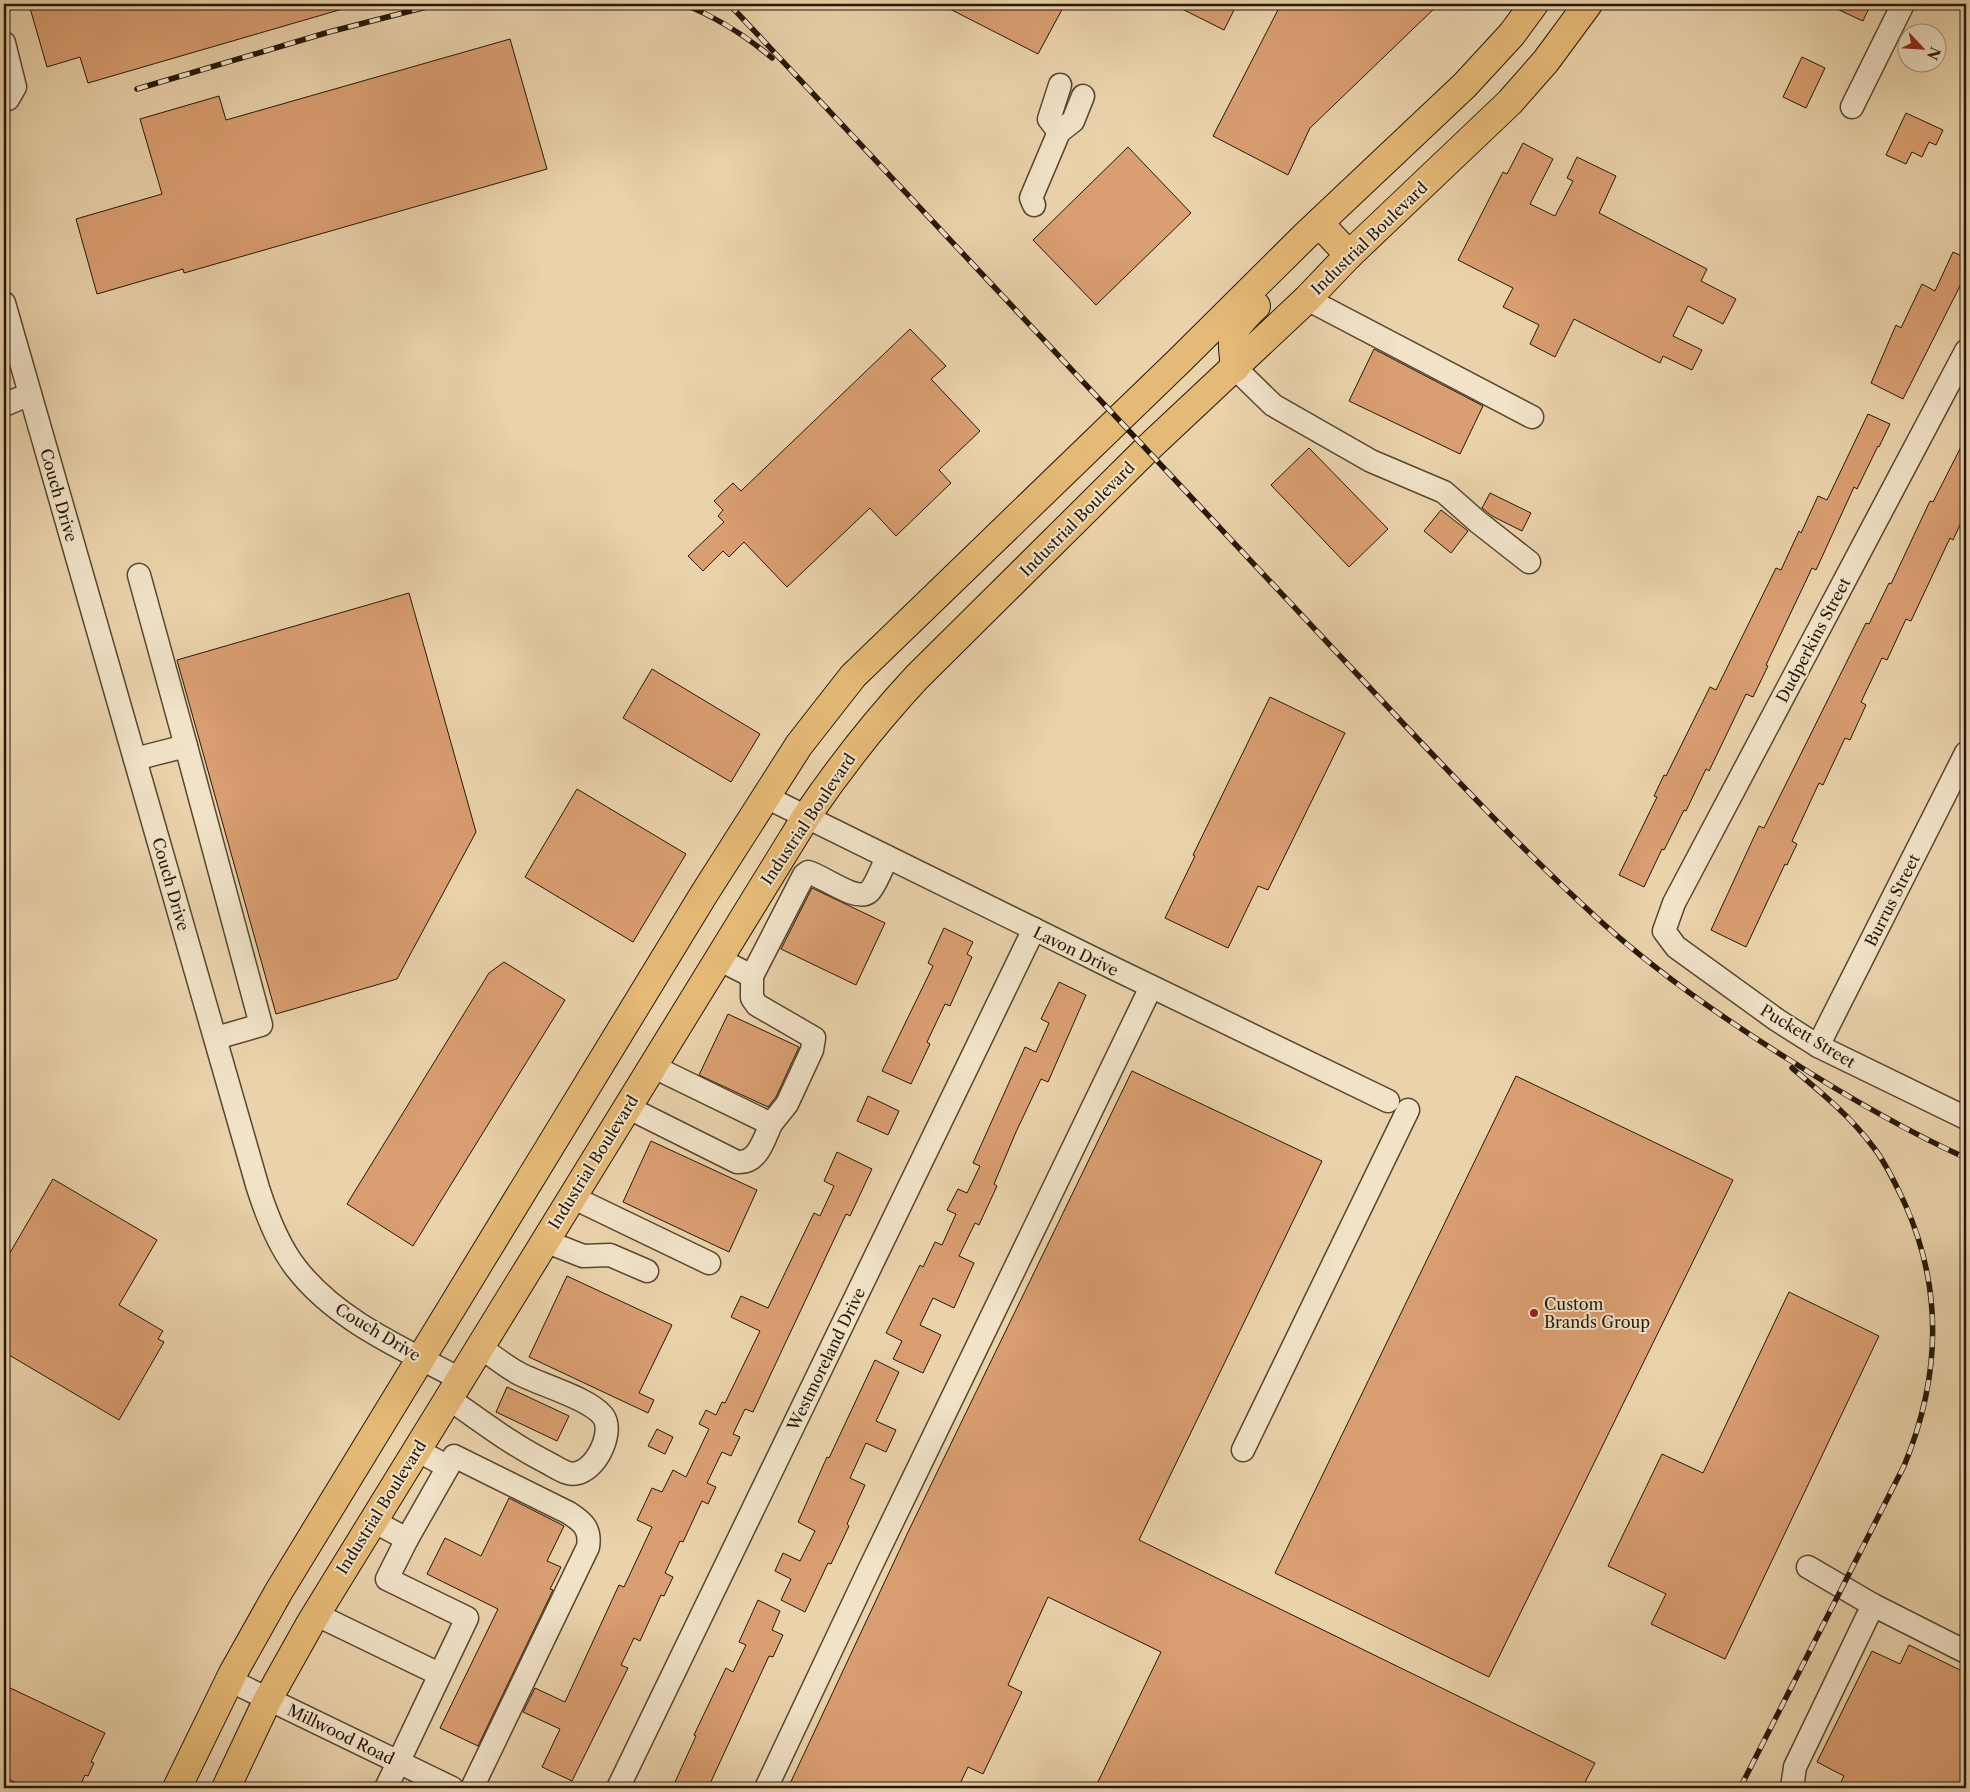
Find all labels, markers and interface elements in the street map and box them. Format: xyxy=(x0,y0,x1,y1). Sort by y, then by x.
north arrow xyxy=(1898,22,1948,72)
text: N xyxy=(1923,44,1945,63)
street label: Industrial Boulevard xyxy=(1307,177,1432,299)
street label: Couch Drive xyxy=(36,446,82,544)
street label: Industrial Boulevard xyxy=(1015,457,1139,581)
street label: Dudperkins Street xyxy=(1772,574,1855,706)
street label: Industrial Boulevard xyxy=(757,749,860,889)
street label: Couch Drive xyxy=(148,835,194,933)
street label: Burrus Street xyxy=(1860,850,1924,950)
street label: Lavon Drive xyxy=(1030,922,1122,980)
street label: Puckett Street xyxy=(1757,1000,1859,1072)
street label: Industrial Boulevard xyxy=(544,1091,643,1233)
street label: Westmoreland Drive xyxy=(782,1284,869,1435)
place label: Custom Brands Group xyxy=(1544,1294,1650,1332)
street label: Couch Drive xyxy=(332,1299,424,1365)
marker: Custom Brands Group xyxy=(1528,1307,1540,1319)
street label: Industrial Boulevard xyxy=(332,1436,431,1578)
street label: Millwood Road xyxy=(284,1700,398,1769)

